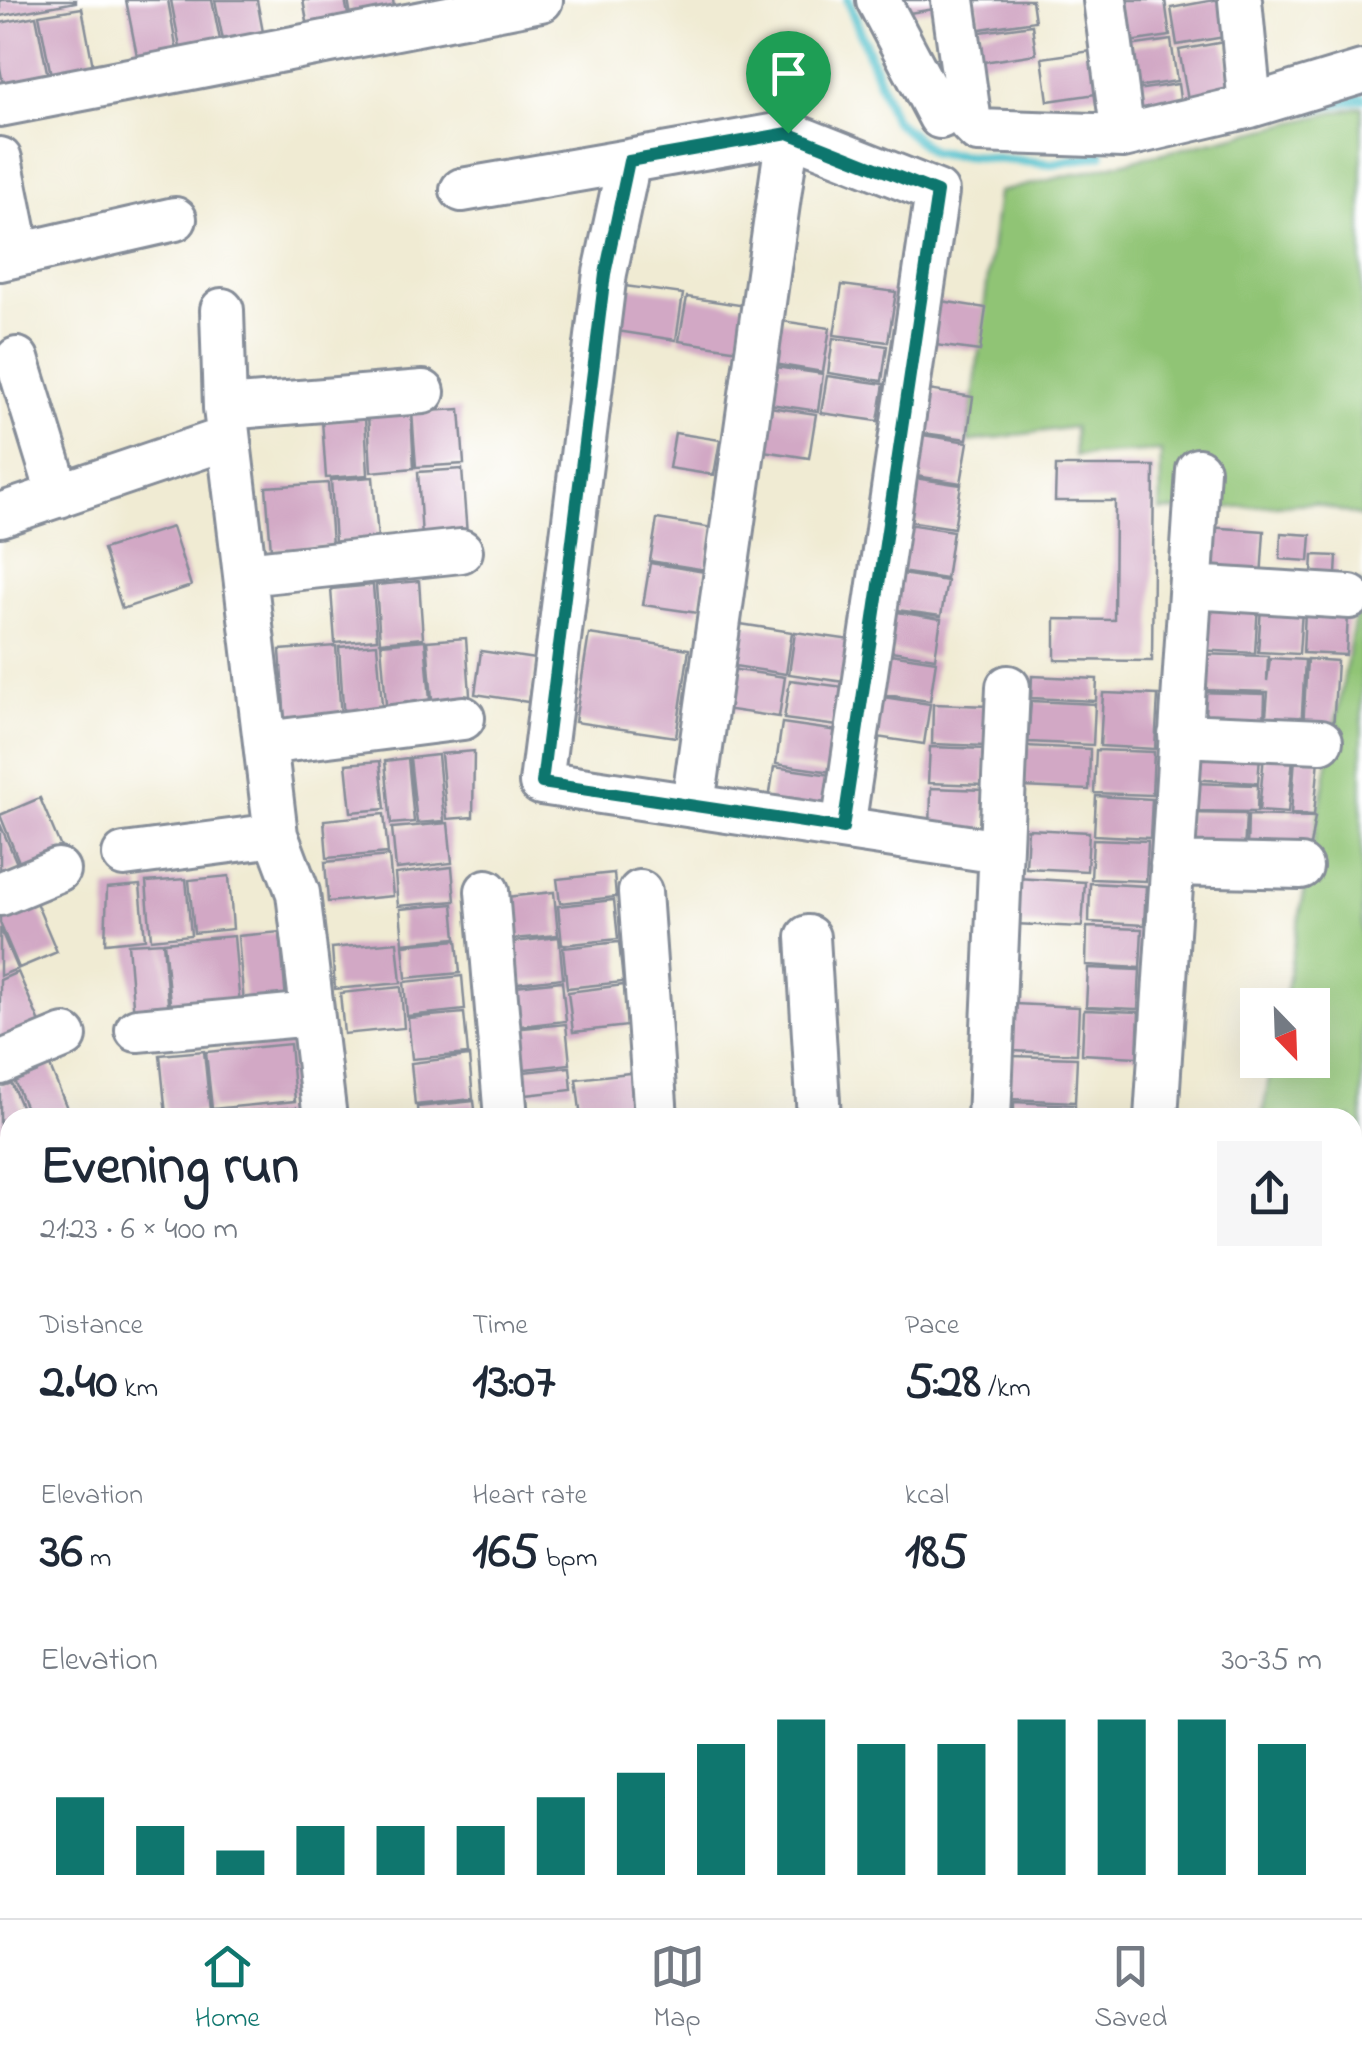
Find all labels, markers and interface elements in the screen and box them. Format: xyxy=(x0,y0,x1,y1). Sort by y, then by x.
pin xyxy=(746,31,831,134)
icon: arrive xyxy=(761,46,816,101)
north arrow xyxy=(1240,988,1330,1078)
map controls xyxy=(1240,988,1330,1078)
text: Evening run xyxy=(40,1129,299,1209)
button: share xyxy=(1217,1141,1322,1246)
text: 21:23 · 6 × 400 m xyxy=(40,1207,238,1254)
text: Distance xyxy=(40,1306,143,1347)
text: Time xyxy=(472,1306,528,1347)
text: Pace xyxy=(905,1306,959,1347)
text: 2.40 xyxy=(40,1347,117,1420)
text: 13:07 xyxy=(472,1347,555,1420)
text: 5:28 xyxy=(905,1347,981,1420)
text: km xyxy=(117,1369,158,1410)
text: /km xyxy=(981,1369,1031,1410)
text: Elevation xyxy=(40,1476,143,1517)
text: Heart rate xyxy=(472,1476,587,1517)
text: kcal xyxy=(905,1476,949,1517)
text: 36 xyxy=(40,1517,83,1590)
text: 165 xyxy=(472,1517,539,1590)
text: 185 xyxy=(905,1517,968,1590)
text: m xyxy=(83,1539,111,1580)
text: bpm xyxy=(539,1539,598,1580)
text: Elevation xyxy=(40,1638,158,1685)
text: 30–35 m xyxy=(1221,1638,1322,1685)
tab: Home xyxy=(195,1939,260,2040)
tab: Map xyxy=(650,1939,705,2040)
tab: Saved xyxy=(1094,1939,1167,2040)

